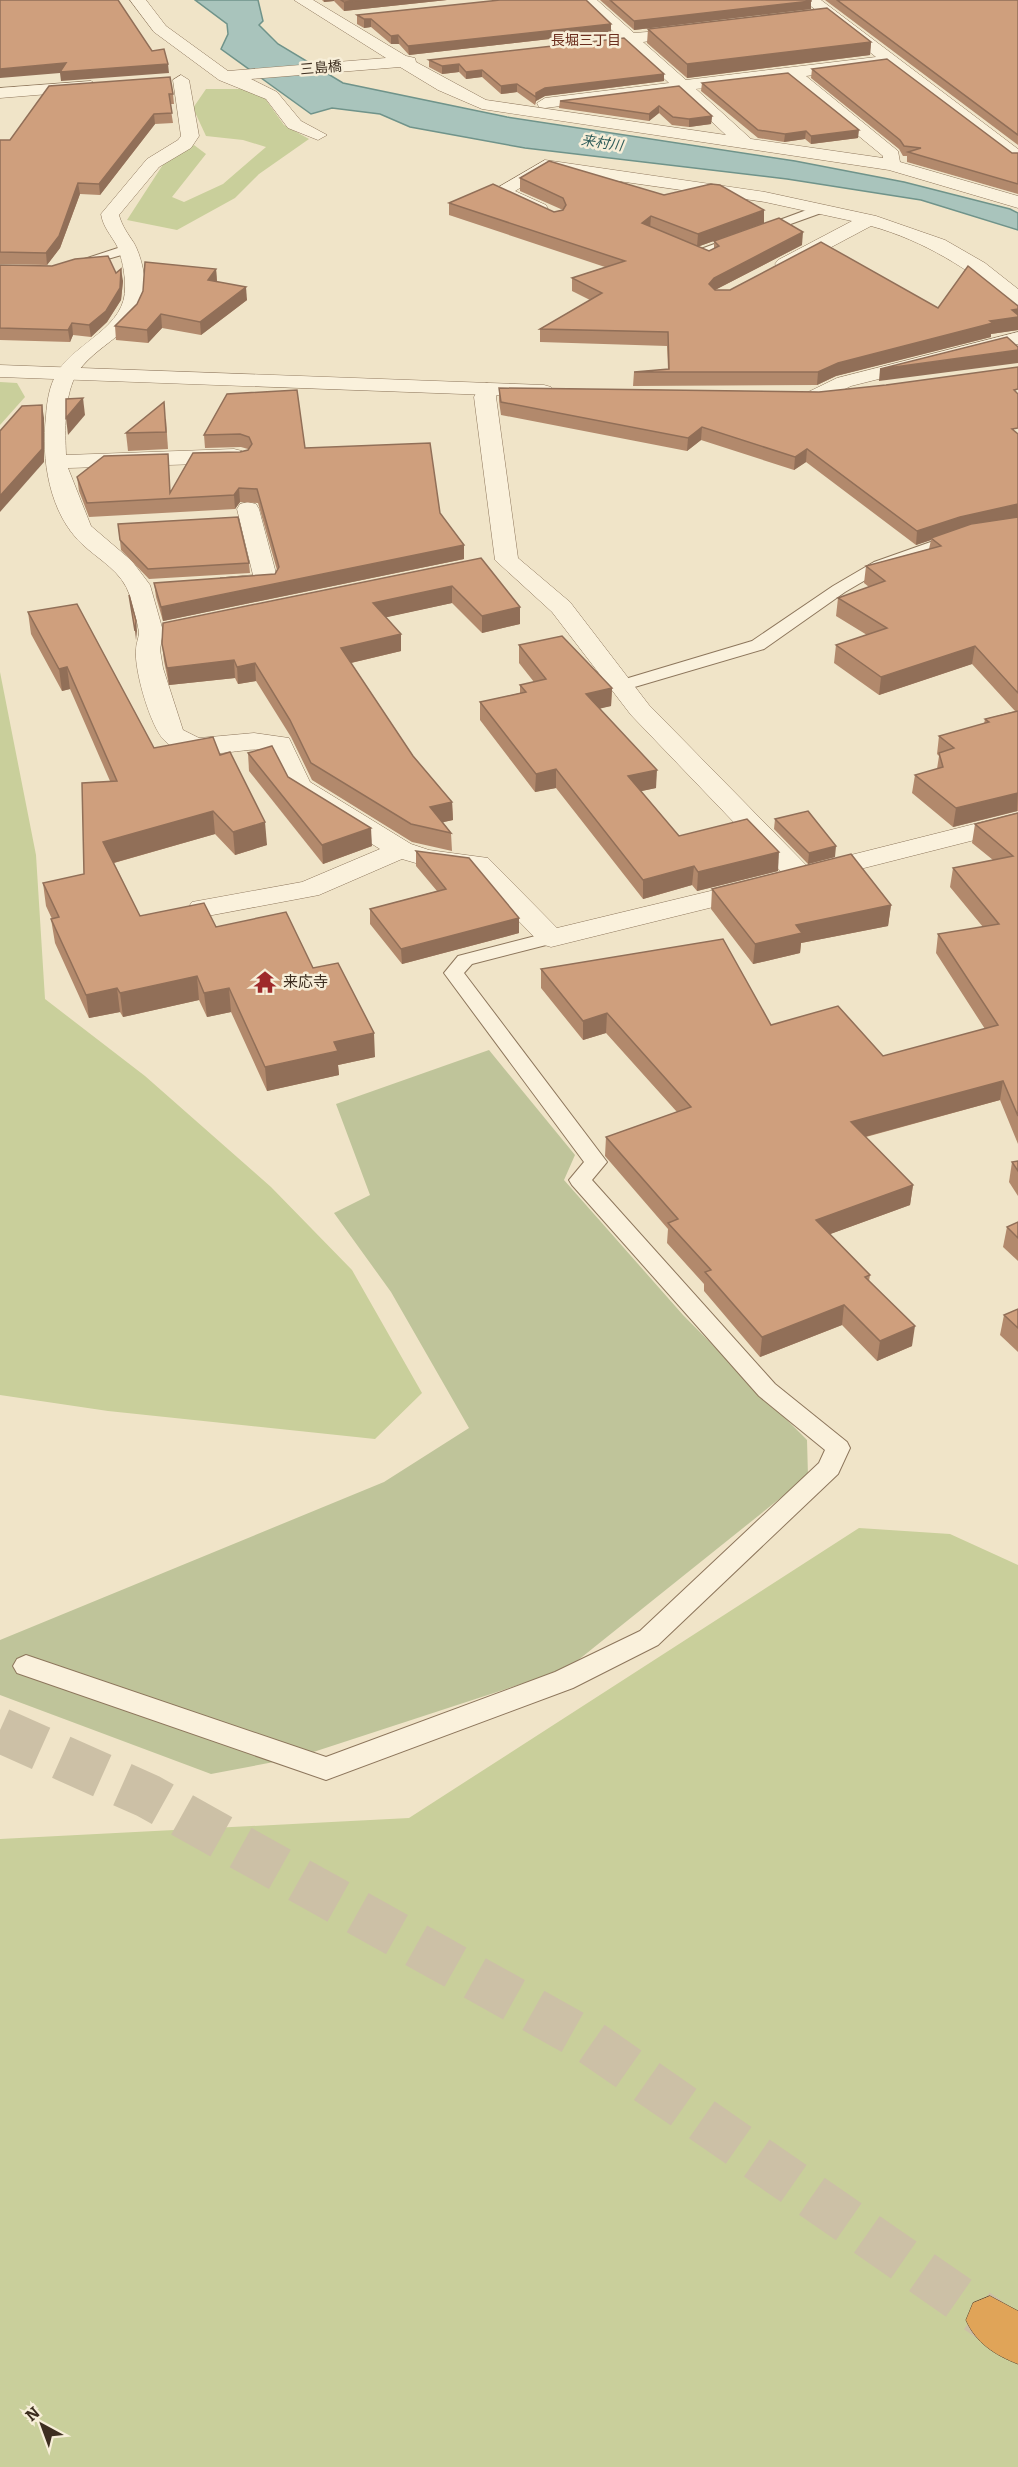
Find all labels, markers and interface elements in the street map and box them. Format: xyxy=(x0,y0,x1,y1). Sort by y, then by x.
district label: 長堀三丁目 xyxy=(551,32,621,49)
street label: 三島橋 xyxy=(299,58,343,78)
water label: 来村川 xyxy=(580,132,626,155)
temple icon: 来応寺 xyxy=(252,969,278,995)
place label: 来応寺 xyxy=(283,973,328,991)
north arrow xyxy=(12,2395,72,2455)
text: N xyxy=(22,2403,43,2425)

